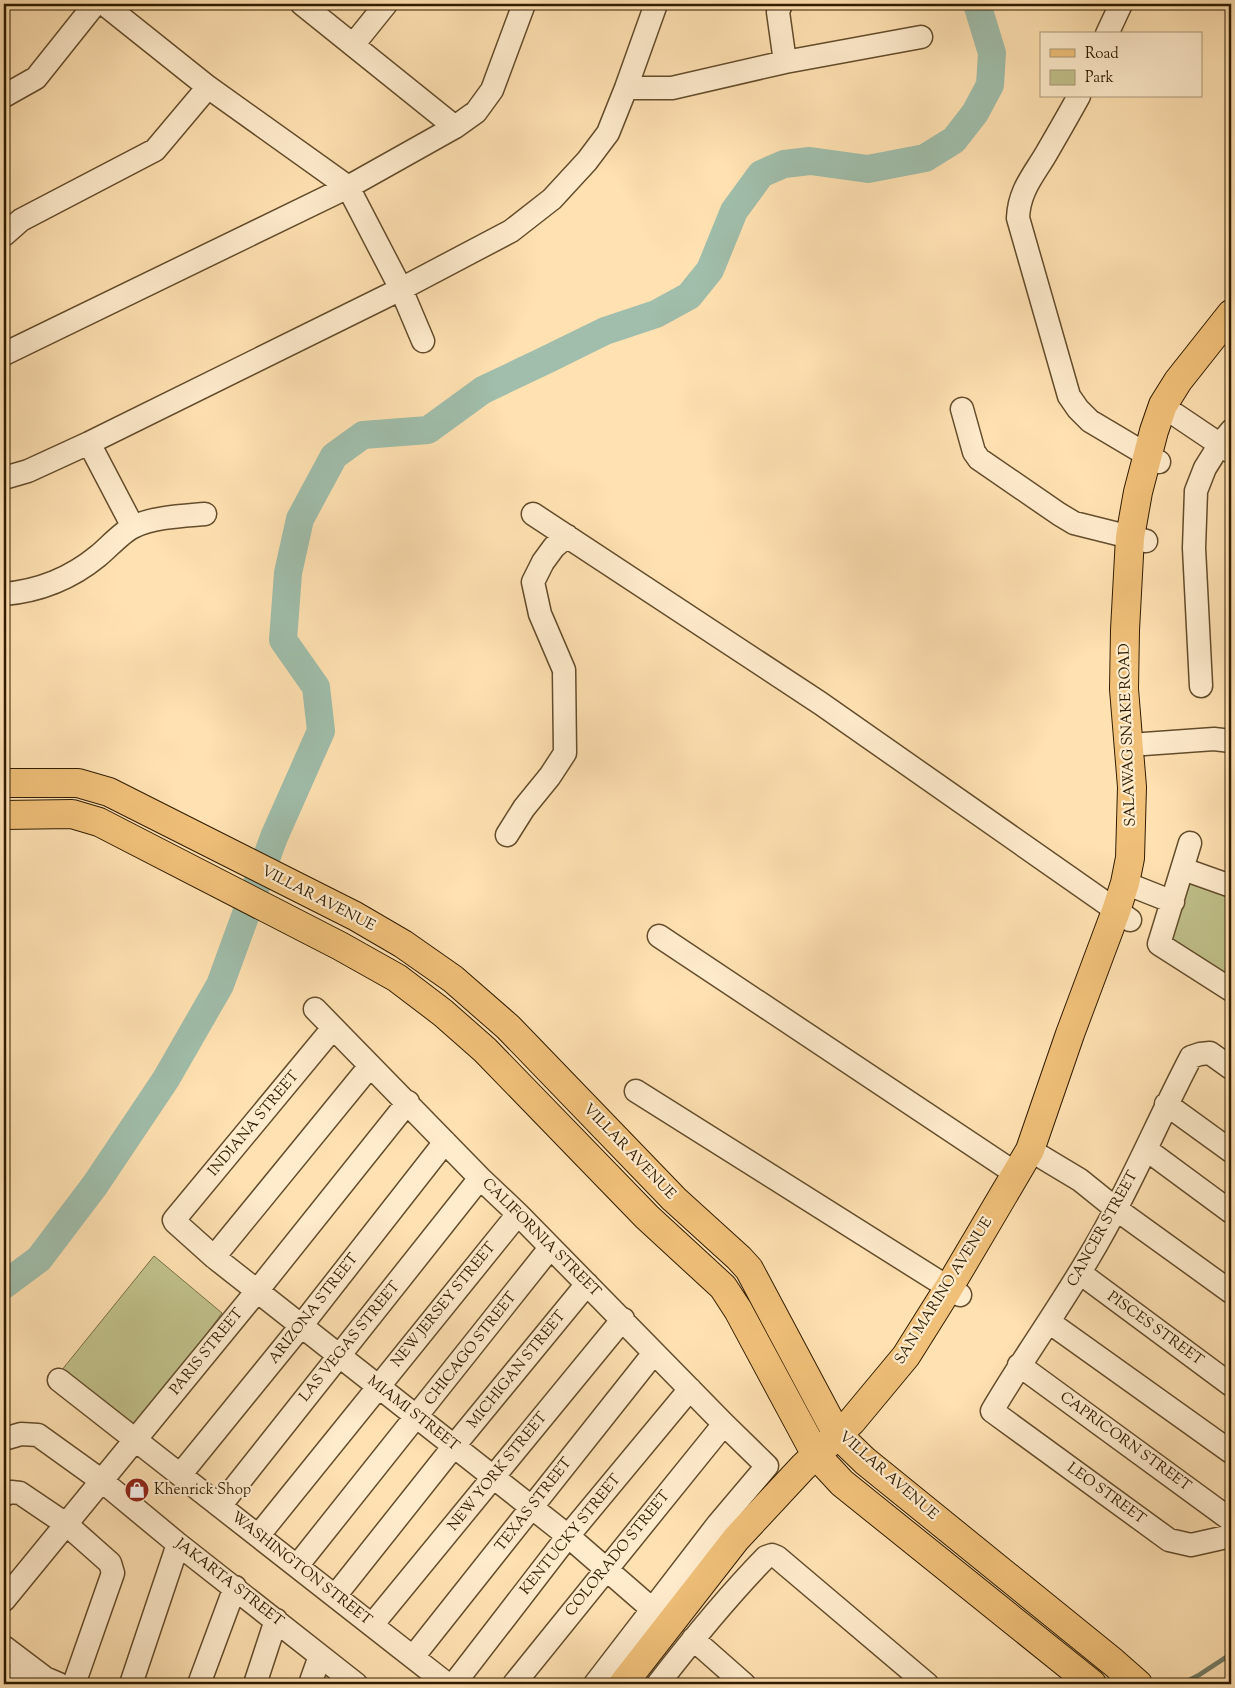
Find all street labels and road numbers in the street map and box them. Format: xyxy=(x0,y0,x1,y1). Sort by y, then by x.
street label: SALAWAG SNAKE ROAD xyxy=(1114,643,1142,827)
street label: VILLAR AVENUE xyxy=(257,861,379,937)
street label: INDIANA STREET xyxy=(204,1066,305,1181)
street label: VILLAR AVENUE xyxy=(578,1099,680,1205)
street label: CANCER STREET xyxy=(1062,1167,1144,1291)
street label: CALIFORNIA STREET xyxy=(477,1174,606,1303)
street label: SAN MARINO AVENUE xyxy=(890,1213,998,1369)
street label: NEW JERSEY STREET xyxy=(387,1238,501,1372)
street label: ARIZONA STREET xyxy=(264,1249,364,1369)
street label: LAS VEGAS STREET xyxy=(295,1277,406,1407)
street label: CHICAGO STREET xyxy=(420,1287,522,1410)
street label: PISCES STREET xyxy=(1102,1287,1208,1371)
street label: PARIS STREET xyxy=(165,1304,249,1400)
street label: MICHIGAN STREET xyxy=(463,1306,571,1433)
street label: MIAMI STREET xyxy=(363,1371,464,1457)
street label: CAPRICORN STREET xyxy=(1055,1387,1195,1497)
street label: NEW YORK STREET xyxy=(443,1408,553,1536)
street label: VILLAR AVENUE xyxy=(834,1427,942,1525)
street label: TEXAS STREET xyxy=(491,1453,578,1556)
street label: LEO STREET xyxy=(1062,1458,1150,1530)
street label: KENTUCKY STREET xyxy=(516,1470,627,1600)
street label: COLORADO STREET xyxy=(561,1486,676,1621)
street label: WASHINGTON STREET xyxy=(226,1507,376,1631)
street label: JAKARTA STREET xyxy=(170,1533,288,1632)

